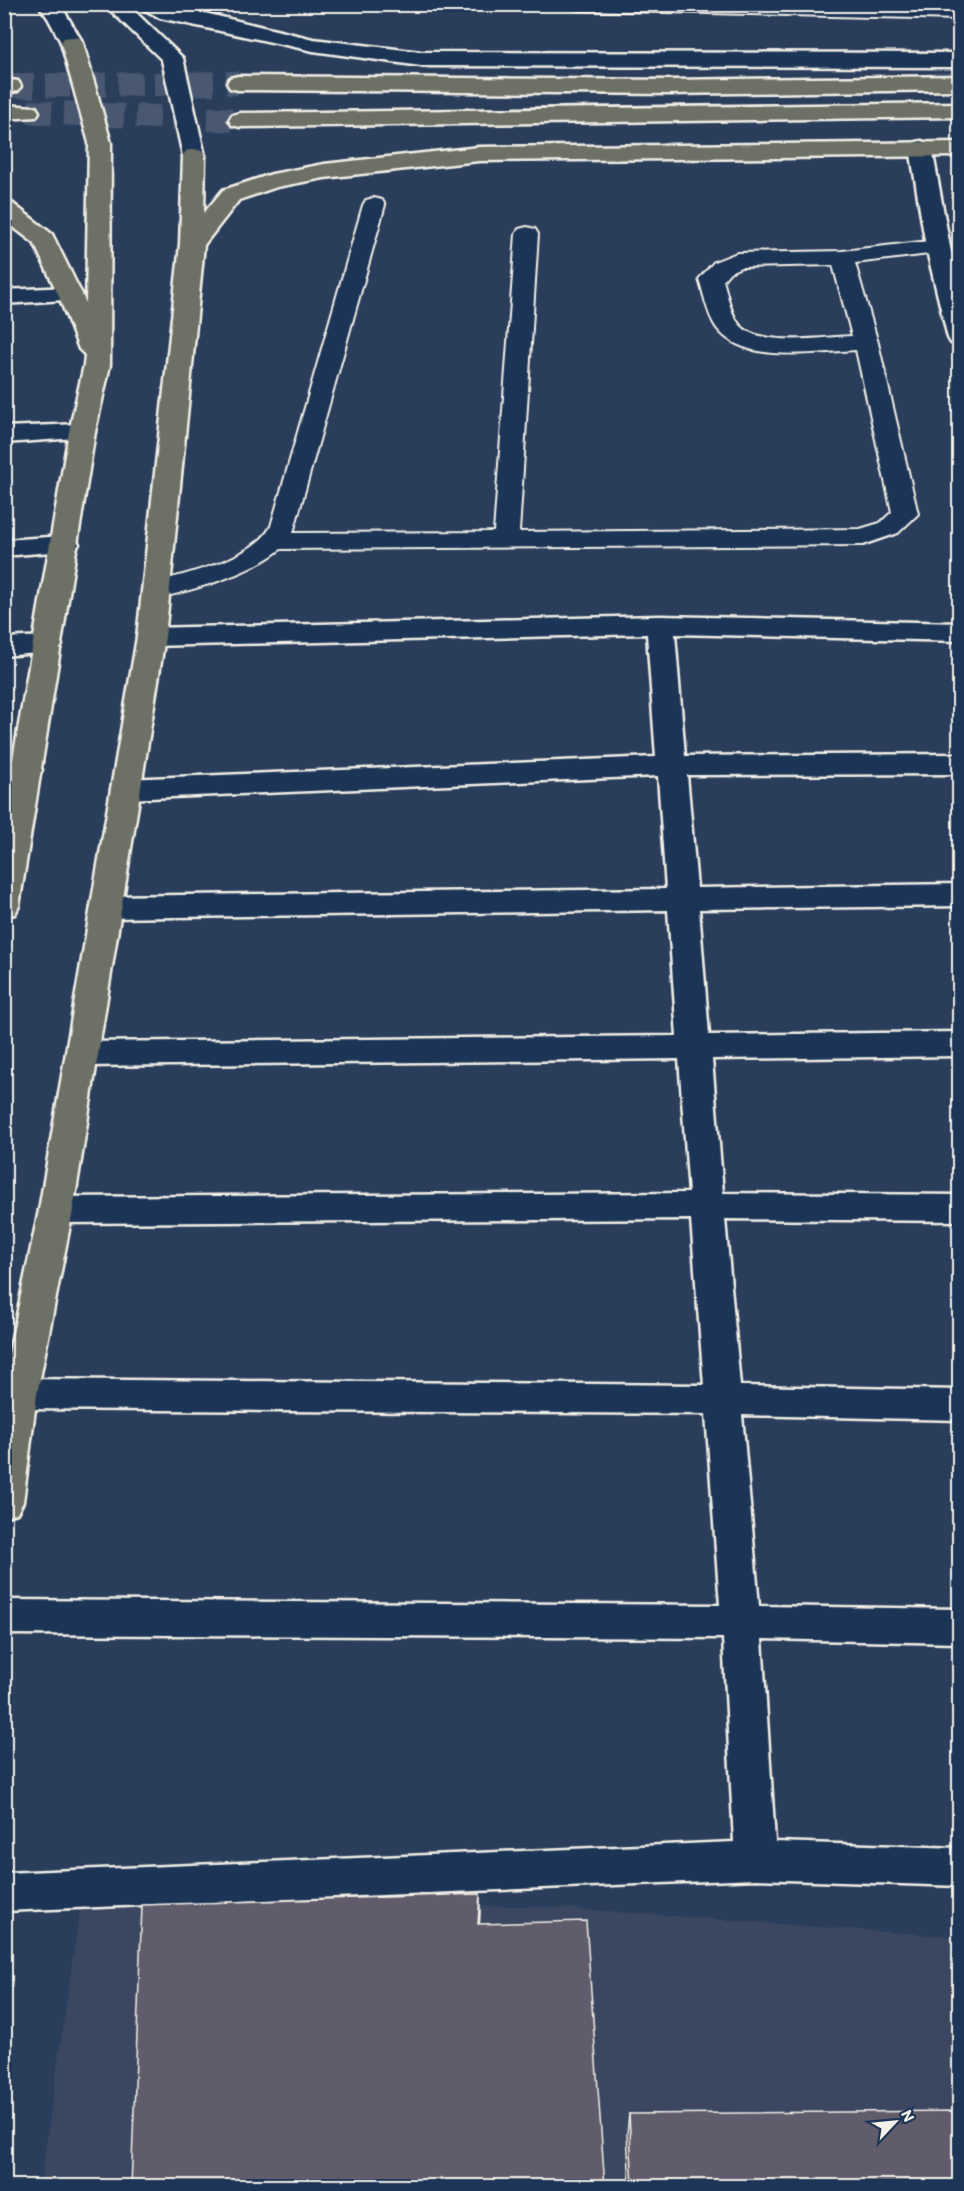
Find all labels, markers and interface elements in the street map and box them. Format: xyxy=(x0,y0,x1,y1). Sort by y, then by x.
north arrow xyxy=(865,2092,925,2152)
text: N xyxy=(897,2107,919,2125)

